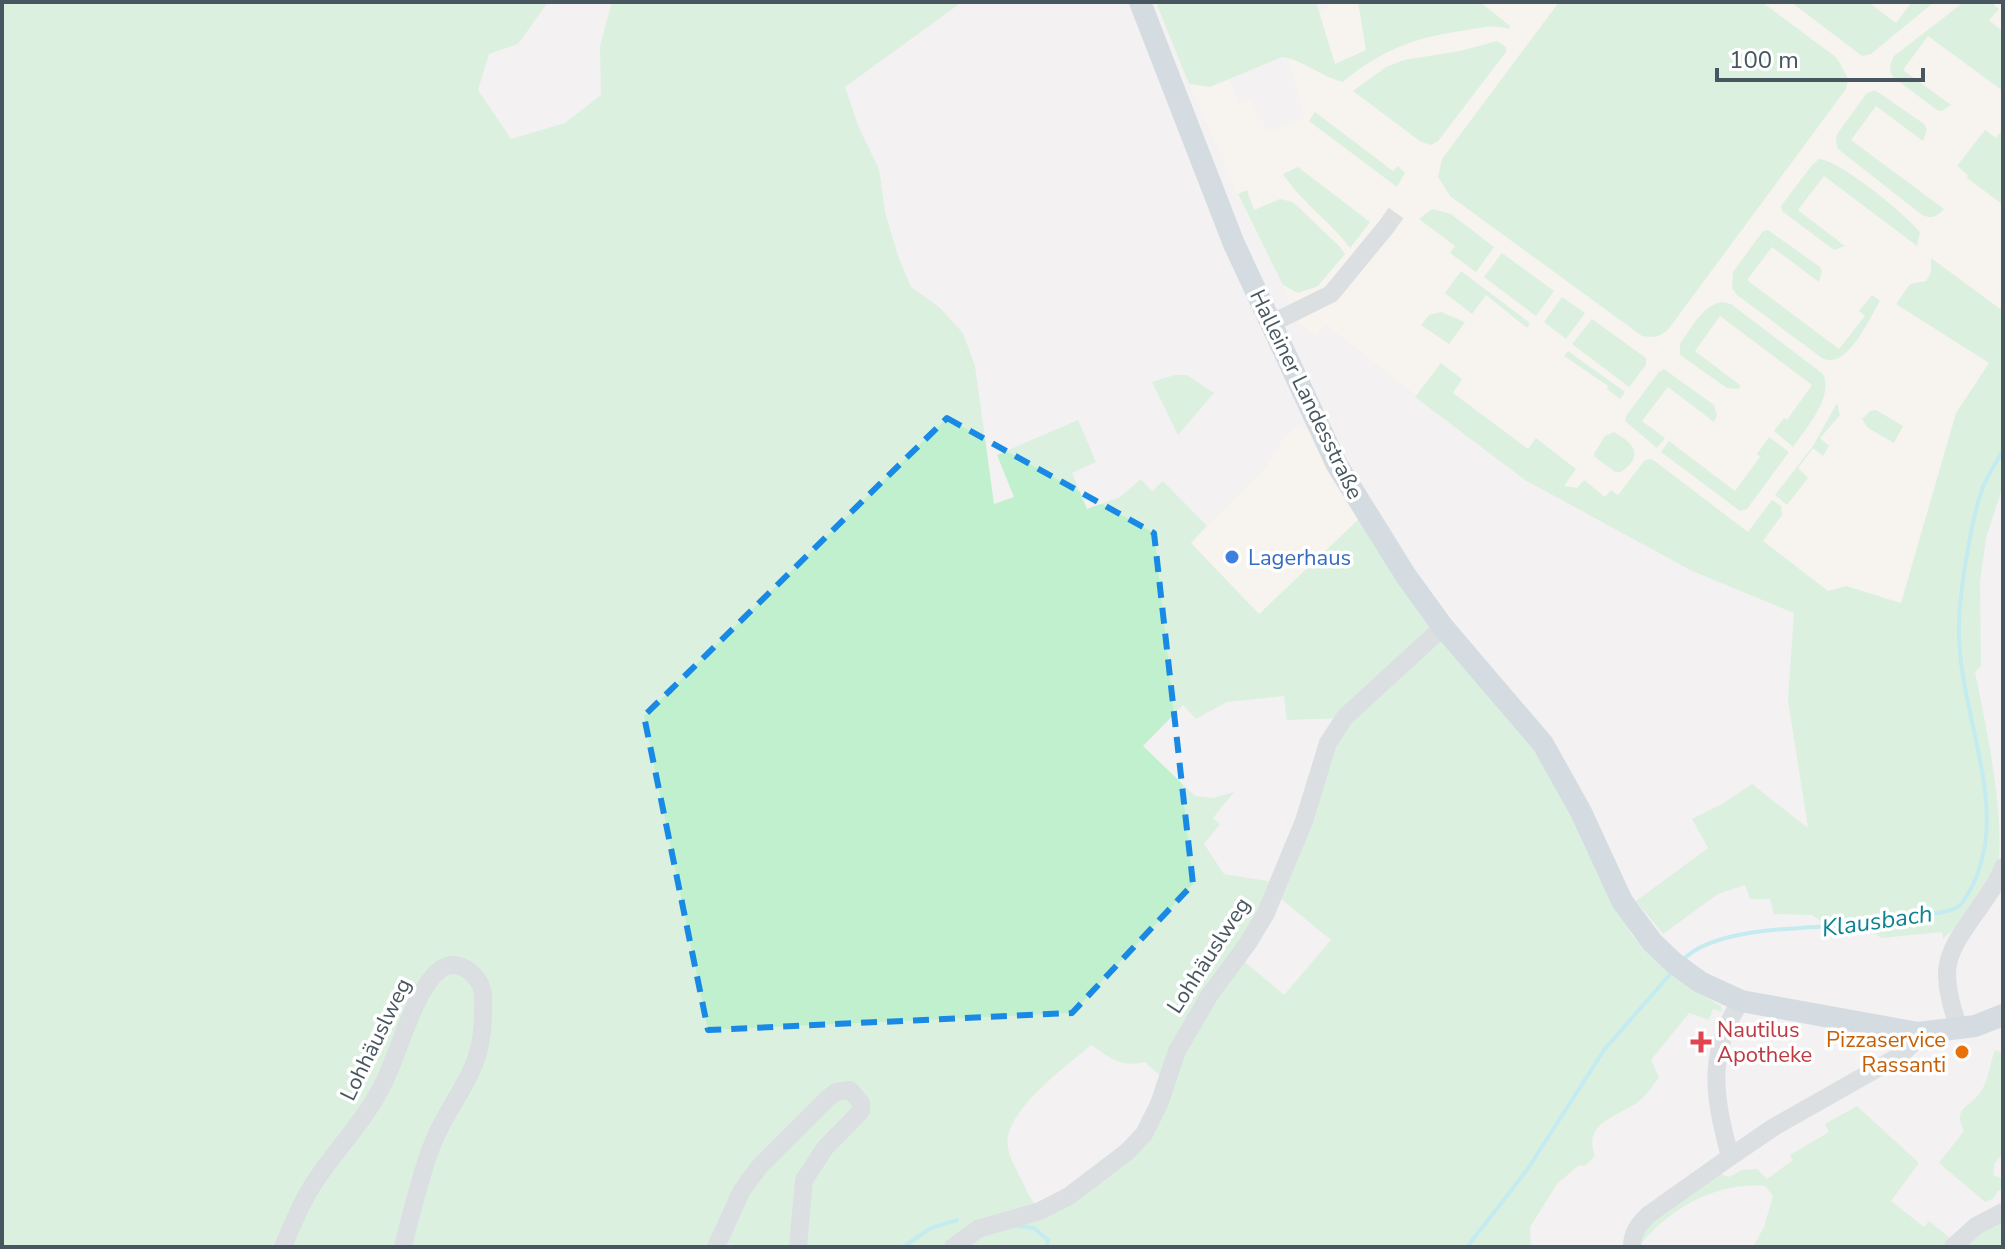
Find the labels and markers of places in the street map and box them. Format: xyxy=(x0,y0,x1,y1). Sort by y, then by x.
place label: Lagerhaus xyxy=(1248,543,1351,573)
marker: Lagerhaus xyxy=(1223,548,1241,566)
place label: Nautilus Apotheke xyxy=(1717,1015,1812,1070)
place label: Pizzaservice Rassanti xyxy=(1826,1025,1946,1080)
marker: Nautilus Apotheke xyxy=(1692,1033,1710,1051)
marker: Pizzaservice Rassanti xyxy=(1953,1043,1971,1061)

